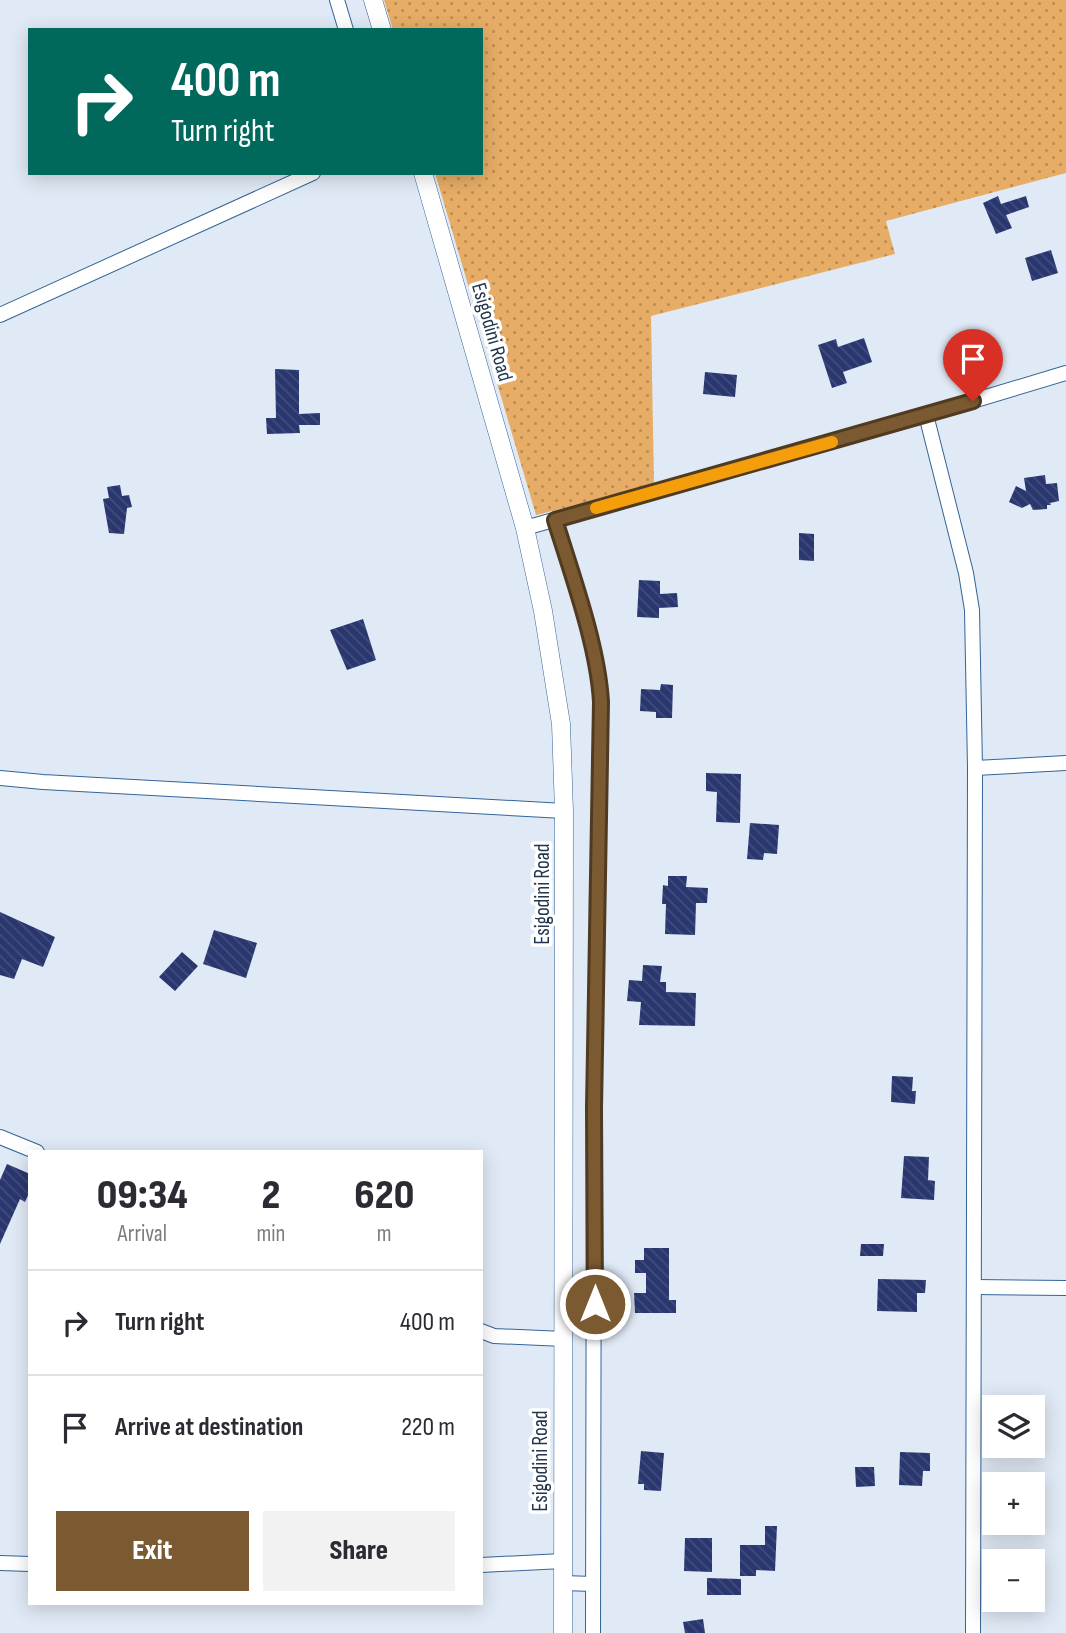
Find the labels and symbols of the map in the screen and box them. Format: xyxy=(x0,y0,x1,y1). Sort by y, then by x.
street label: Esigodini Road xyxy=(466,280,518,384)
pin xyxy=(943,329,1003,401)
street label: Esigodini Road xyxy=(530,844,555,945)
position arrow xyxy=(558,1267,632,1341)
street label: Esigodini Road xyxy=(528,1411,553,1512)

